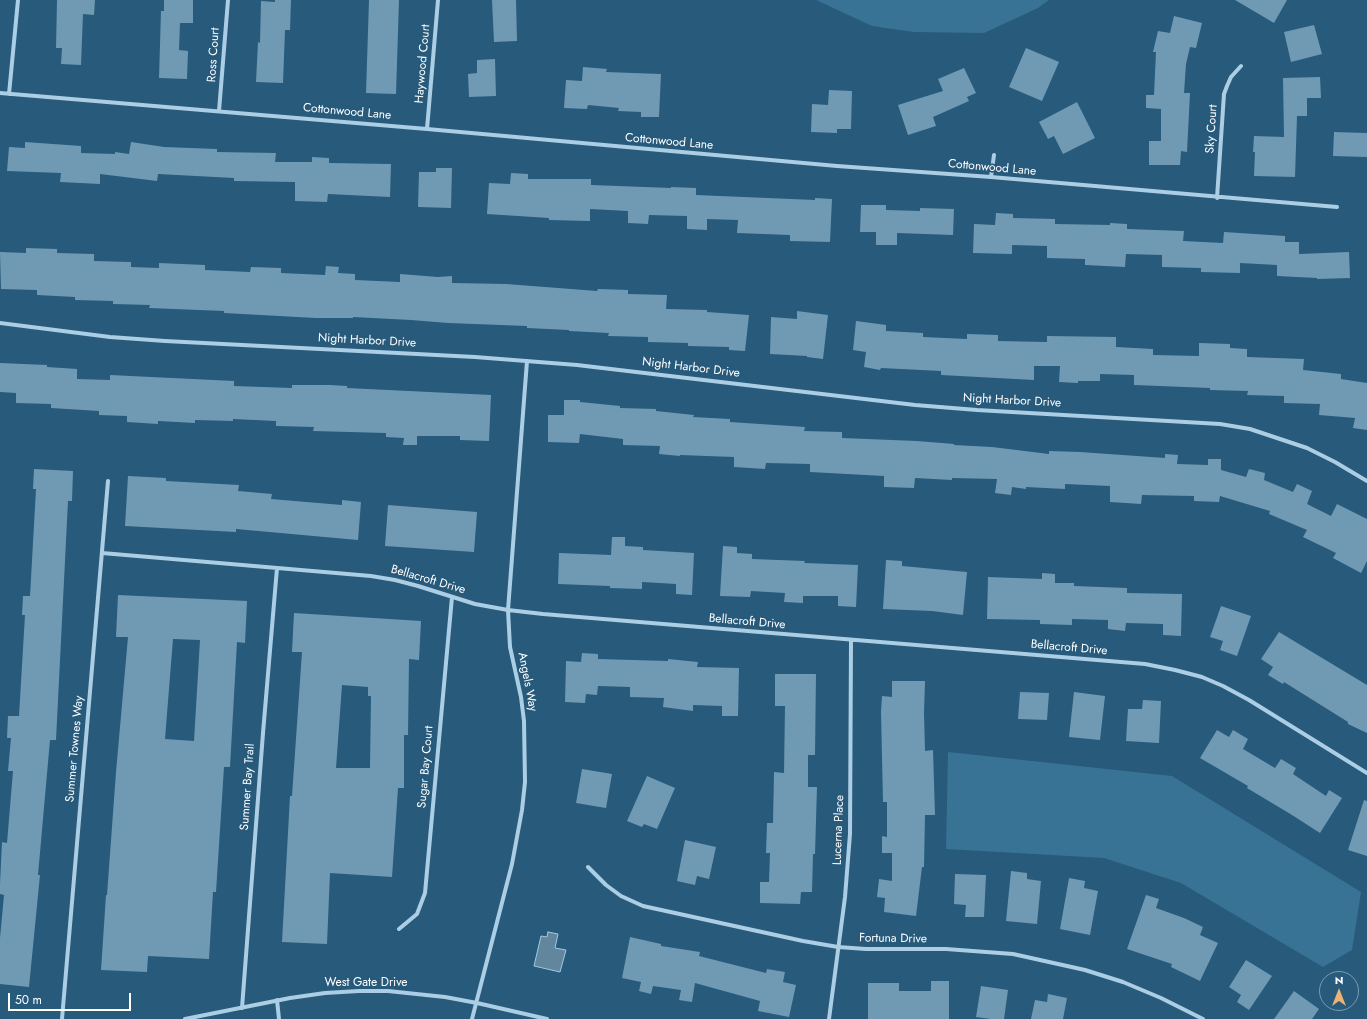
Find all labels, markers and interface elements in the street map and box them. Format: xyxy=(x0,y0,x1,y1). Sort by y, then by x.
street label: Haywood Court xyxy=(412,24,434,104)
street label: Ross Court xyxy=(205,27,223,83)
street label: Cottonwood Lane xyxy=(302,101,392,123)
street label: Sky Court xyxy=(1203,104,1221,154)
street label: Cottonwood Lane xyxy=(624,131,714,153)
street label: Cottonwood Lane xyxy=(947,157,1037,179)
street label: Night Harbor Drive xyxy=(318,331,416,351)
street label: Night Harbor Drive xyxy=(641,355,741,381)
street label: Night Harbor Drive xyxy=(963,391,1061,411)
street label: Bellacroft Drive xyxy=(389,562,467,598)
street label: Bellacroft Drive xyxy=(708,611,786,633)
street label: Bellacroft Drive xyxy=(1030,637,1108,659)
street label: Angels Way xyxy=(514,651,540,713)
street label: Summer Townes Way xyxy=(63,695,87,803)
street label: Sugar Bay Court xyxy=(415,725,437,809)
street label: Summer Bay Trail xyxy=(238,743,258,831)
street label: Lucerna Place xyxy=(831,795,847,865)
street label: Fortuna Drive xyxy=(859,931,927,947)
north arrow xyxy=(1319,971,1359,1011)
text: N xyxy=(1335,972,1343,988)
street label: West Gate Drive xyxy=(325,976,407,990)
scale bar xyxy=(10,985,133,1011)
text: 50 m xyxy=(15,991,42,1009)

